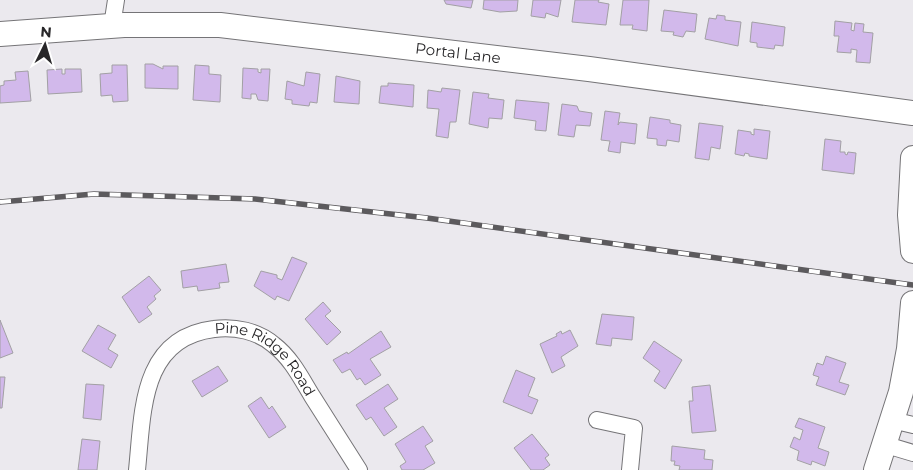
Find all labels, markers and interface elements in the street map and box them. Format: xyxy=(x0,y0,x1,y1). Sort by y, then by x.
north arrow xyxy=(20,20,70,70)
text: N xyxy=(40,23,53,42)
street label: Portal Lane xyxy=(414,38,502,67)
street label: Pine Ridge Road xyxy=(214,318,320,399)

